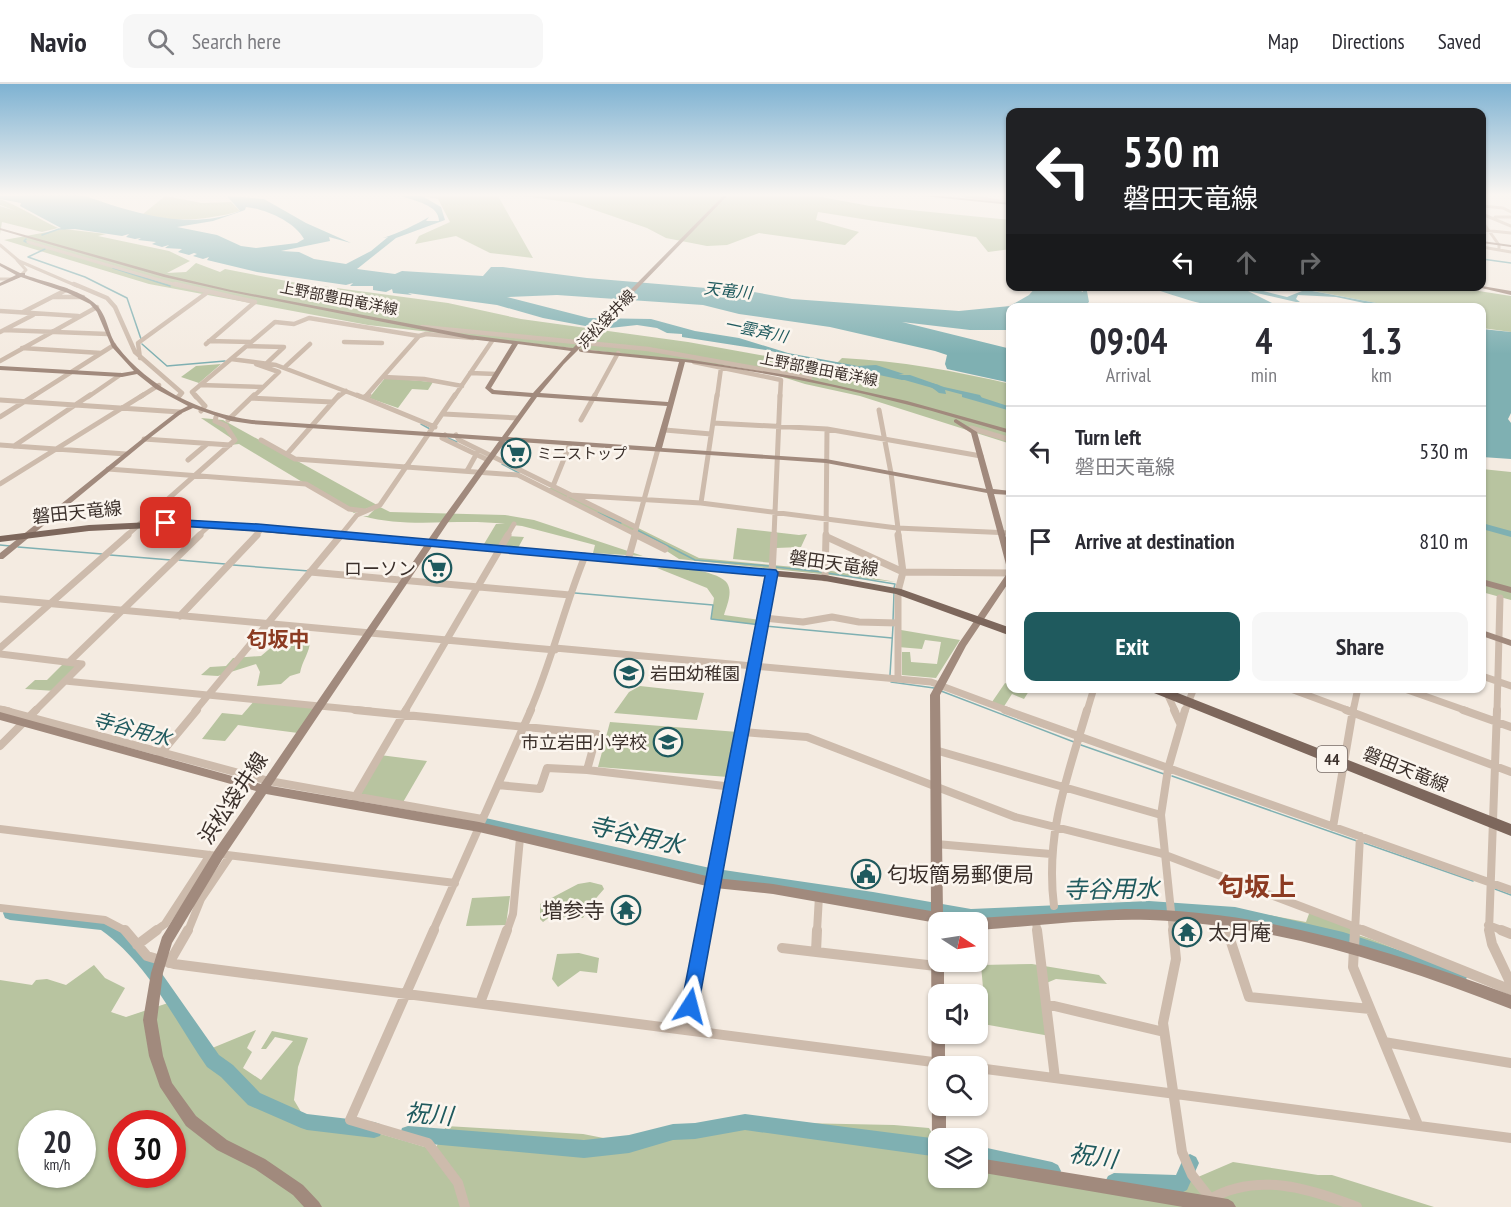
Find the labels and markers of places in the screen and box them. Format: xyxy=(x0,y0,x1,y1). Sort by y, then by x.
supermarket icon: ミニストップ xyxy=(500,437,532,469)
place label: ミニストップ xyxy=(537,444,627,463)
pin xyxy=(140,497,191,548)
supermarket icon: ローソン xyxy=(421,552,453,584)
place label: ローソン xyxy=(344,557,416,580)
school or university icon: 岩田幼稚園 xyxy=(613,657,645,689)
place label: 岩田幼稚園 xyxy=(650,662,740,685)
school or university icon: 市立岩田小学校 xyxy=(652,726,684,758)
place label: 市立岩田小学校 xyxy=(521,731,647,754)
public building icon: 匂坂簡易郵便局 xyxy=(850,858,882,890)
place label: 匂坂簡易郵便局 xyxy=(887,861,1034,888)
temple icon: 増参寺 xyxy=(610,894,642,926)
place label: 増参寺 xyxy=(542,897,605,924)
temple icon: 太月庵 xyxy=(1171,916,1203,948)
place label: 太月庵 xyxy=(1208,919,1271,946)

